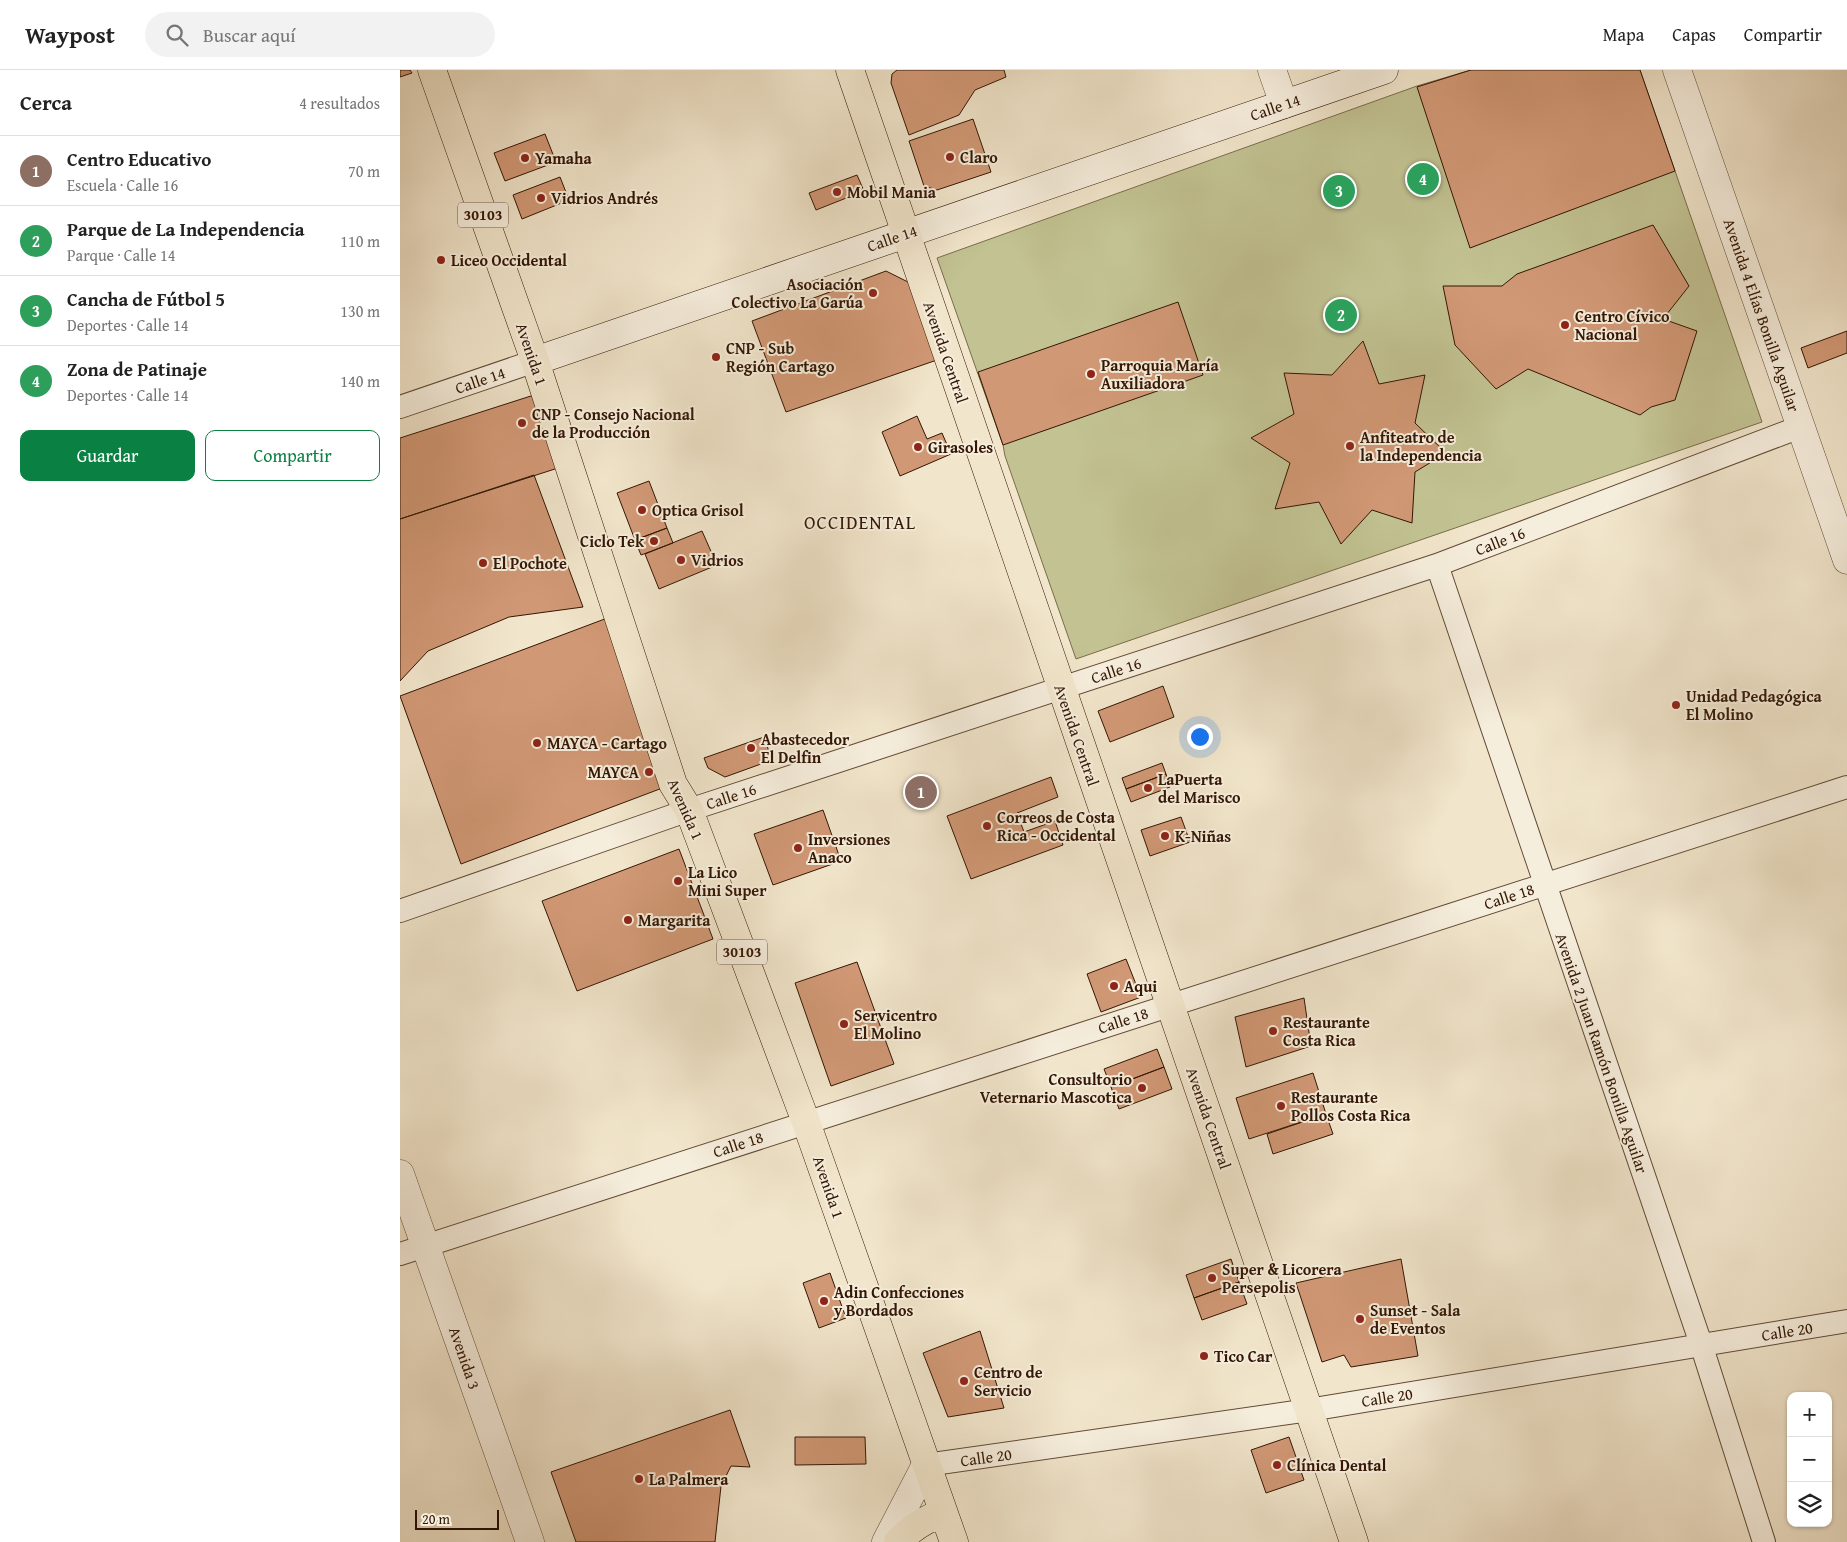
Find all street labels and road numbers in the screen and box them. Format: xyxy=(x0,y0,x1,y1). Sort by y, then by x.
street label: Calle 14 xyxy=(1247,87,1304,127)
road number: 30103 xyxy=(458,202,508,228)
street label: Avenida 4 Elías Bonilla Aguilar xyxy=(1718,215,1807,415)
street label: Calle 14 xyxy=(864,218,921,258)
street label: Avenida Central xyxy=(917,298,975,407)
street label: Avenida 1 xyxy=(510,319,554,389)
street label: Calle 14 xyxy=(452,360,509,400)
street label: Calle 16 xyxy=(1472,520,1529,561)
street label: Calle 16 xyxy=(1088,651,1145,689)
street label: Avenida Central xyxy=(1048,681,1106,790)
street label: Avenida 1 xyxy=(662,775,710,843)
street label: Calle 16 xyxy=(703,777,760,815)
street label: Calle 18 xyxy=(1481,877,1538,915)
street label: Avenida 2 Juan Ramón Bonilla Aguilar xyxy=(1549,930,1655,1177)
road number: 30103 xyxy=(717,940,767,964)
street label: Calle 18 xyxy=(1095,1001,1152,1039)
street label: Avenida Central xyxy=(1180,1064,1238,1173)
street label: Calle 18 xyxy=(710,1125,767,1163)
street label: Avenida 1 xyxy=(807,1152,851,1222)
street label: Calle 20 xyxy=(1760,1315,1815,1347)
street label: Avenida 3 xyxy=(443,1323,487,1393)
street label: Calle 20 xyxy=(1360,1381,1415,1413)
street label: Calle 20 xyxy=(959,1441,1014,1472)

